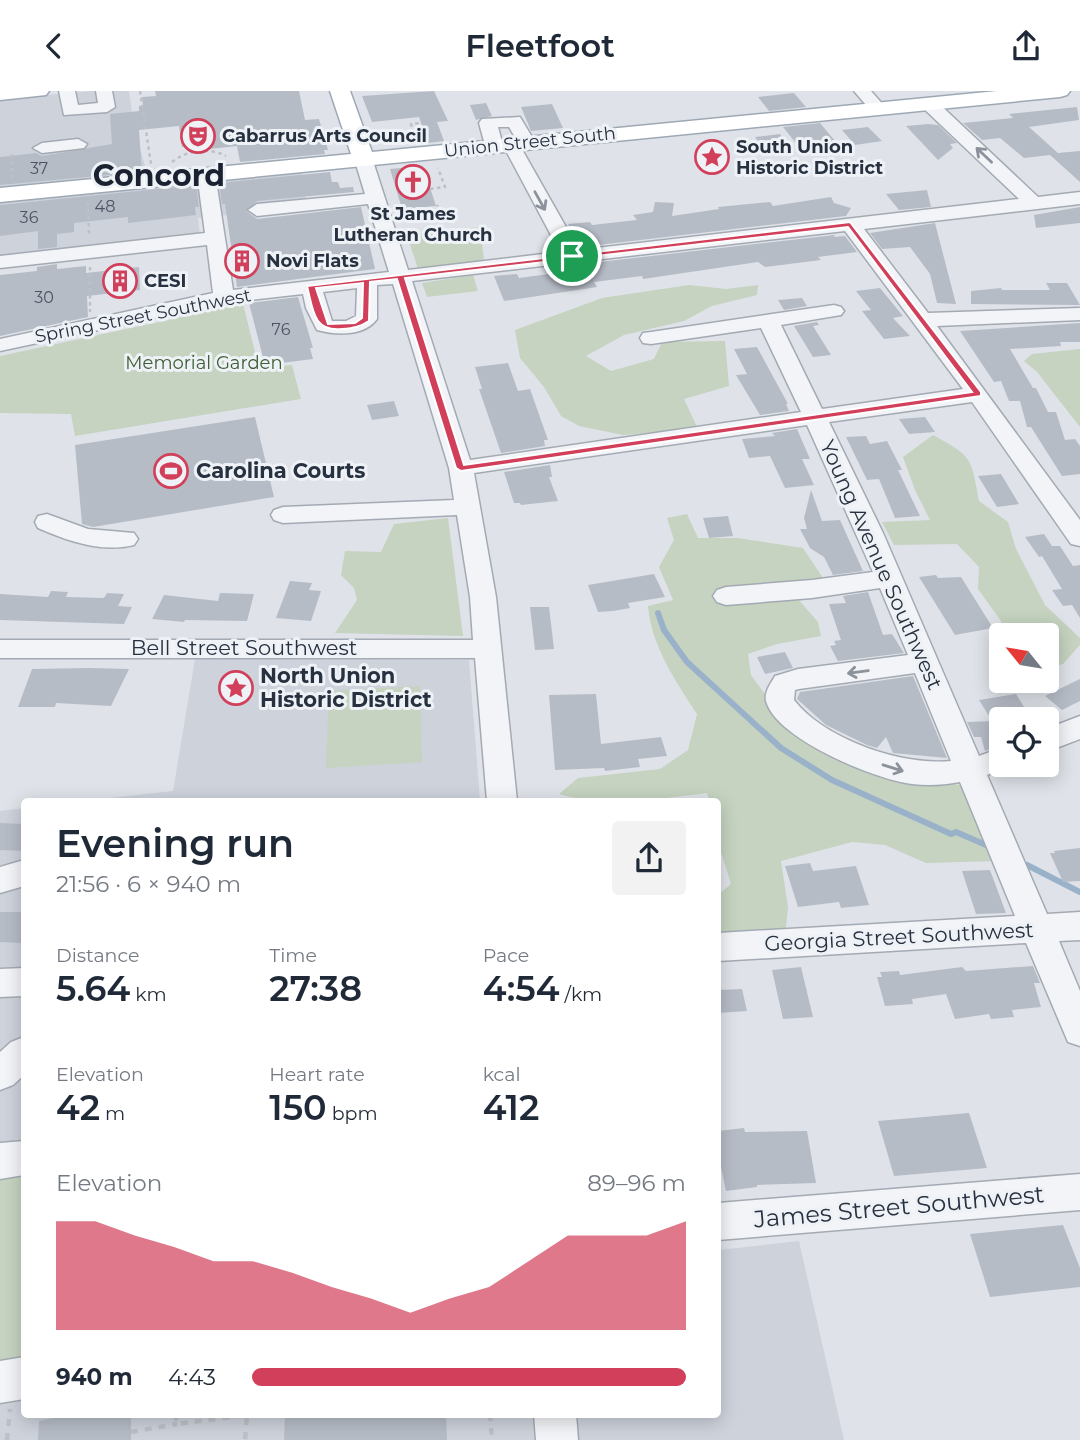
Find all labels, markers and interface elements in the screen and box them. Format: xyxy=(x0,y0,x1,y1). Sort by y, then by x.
text: Fleetfoot xyxy=(465,26,615,65)
icon: back xyxy=(35,27,73,65)
icon: share xyxy=(1007,27,1045,65)
theatre icon: Cabarrus Arts Council xyxy=(179,117,217,155)
street label: Union Street South xyxy=(443,122,617,162)
place label: Cabarrus Arts Council xyxy=(222,125,427,147)
place label: South Union Historic District xyxy=(736,136,883,179)
place icon: South Union Historic District xyxy=(693,138,731,176)
one-way arrow xyxy=(976,147,993,164)
district label: Concord xyxy=(93,157,225,194)
house number: 37 xyxy=(30,159,48,178)
church icon: St James Lutheran Church xyxy=(394,163,432,201)
one-way arrow xyxy=(533,190,547,210)
house number: 48 xyxy=(95,197,115,216)
place label: St James Lutheran Church xyxy=(333,203,493,246)
house number: 36 xyxy=(20,208,39,227)
pin xyxy=(542,226,602,286)
icon: arrive xyxy=(553,237,591,275)
building icon: Novi Flats xyxy=(223,242,261,280)
place label: Novi Flats xyxy=(266,250,359,272)
building icon: CESI xyxy=(101,262,139,300)
place label: CESI xyxy=(144,270,187,292)
street label: Spring Street Southwest xyxy=(33,284,253,348)
house number: 30 xyxy=(34,288,54,307)
house number: 76 xyxy=(272,320,291,339)
park label: Memorial Garden xyxy=(125,352,283,374)
street label: Young Avenue Southwest xyxy=(815,436,948,693)
sports icon: Carolina Courts xyxy=(152,452,190,490)
place label: Carolina Courts xyxy=(196,458,365,483)
north arrow xyxy=(989,623,1059,693)
map controls xyxy=(989,623,1059,777)
street label: Bell Street Southwest xyxy=(131,635,357,660)
place label: North Union Historic District xyxy=(260,663,432,712)
one-way arrow xyxy=(847,666,869,679)
place icon: North Union Historic District xyxy=(217,669,255,707)
button: locate xyxy=(989,707,1059,777)
one-way arrow xyxy=(882,762,904,775)
text: Evening run xyxy=(56,820,294,867)
button: share xyxy=(612,821,686,895)
text: 21:56 · 6 × 940 m xyxy=(56,870,241,898)
street label: Georgia Street Southwest xyxy=(764,917,1034,956)
text: Distance xyxy=(56,944,139,967)
text: Time xyxy=(269,944,317,967)
text: Pace xyxy=(483,944,529,967)
text: 5.64 xyxy=(56,967,130,1010)
text: 27:38 xyxy=(269,967,362,1010)
text: 4:54 xyxy=(483,967,559,1010)
text: km xyxy=(130,983,167,1006)
text: /km xyxy=(559,983,602,1006)
text: Elevation xyxy=(56,1063,144,1086)
text: Heart rate xyxy=(269,1063,365,1086)
text: kcal xyxy=(483,1063,521,1086)
text: 42 xyxy=(56,1086,100,1129)
text: 150 xyxy=(269,1086,327,1129)
text: 412 xyxy=(483,1086,539,1129)
text: m xyxy=(100,1102,125,1125)
text: bpm xyxy=(327,1102,378,1125)
text: Elevation xyxy=(56,1169,162,1197)
text: 89–96 m xyxy=(587,1169,686,1197)
street label: James Street Southwest xyxy=(752,1179,1046,1234)
text: 940 m xyxy=(56,1363,133,1391)
text: 4:43 xyxy=(168,1363,216,1391)

